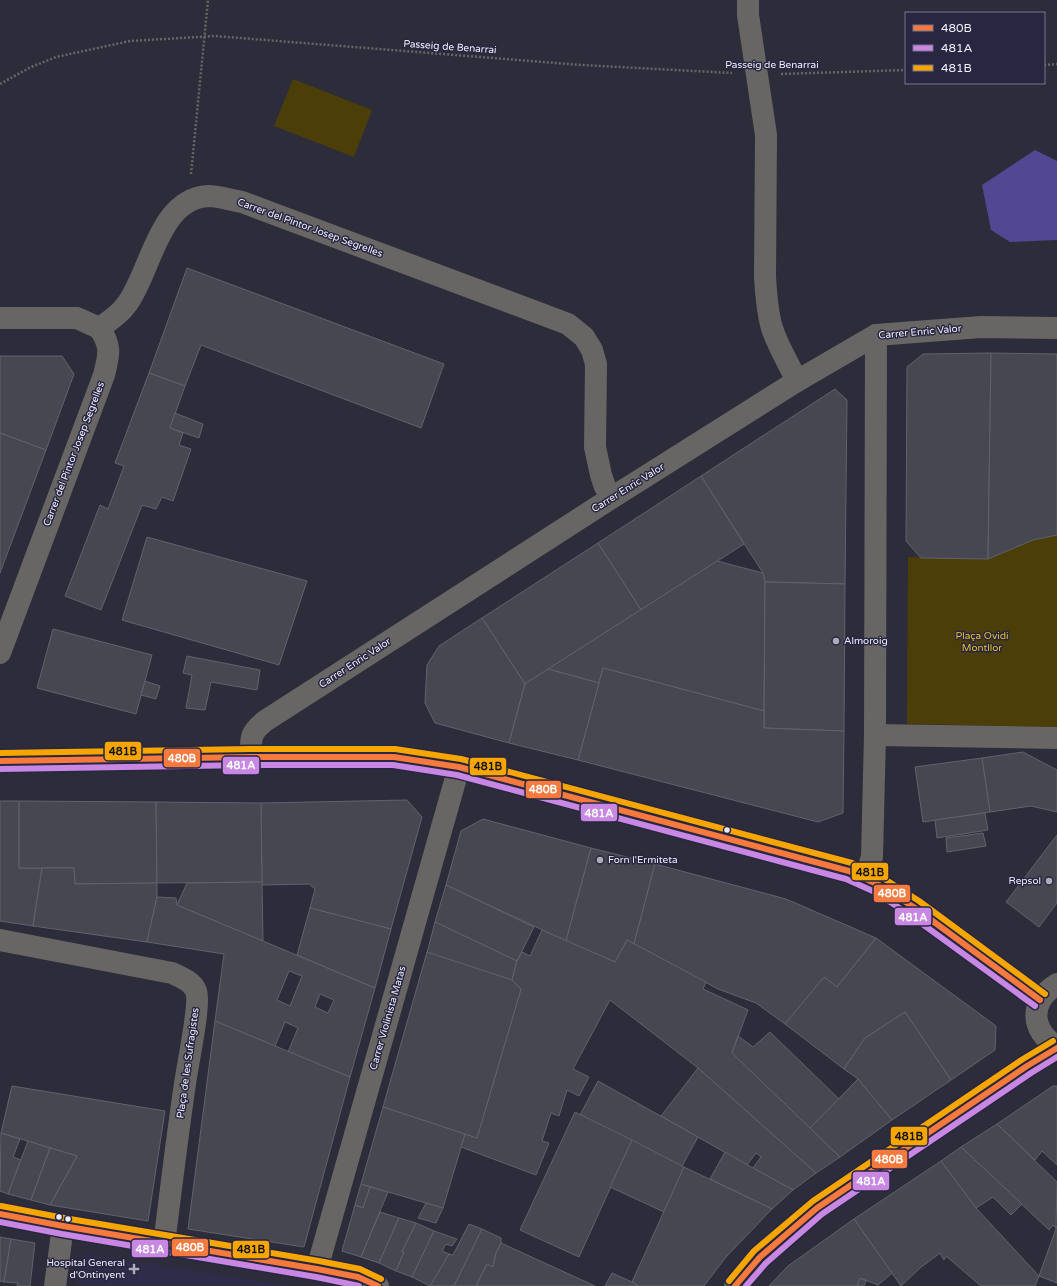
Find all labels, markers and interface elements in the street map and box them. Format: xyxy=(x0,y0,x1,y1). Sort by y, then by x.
legend xyxy=(905,12,1045,84)
text: 480B xyxy=(941,21,972,35)
street label: Passeig de Benarrai xyxy=(403,38,497,56)
text: 481A xyxy=(941,41,973,55)
street label: Passeig de Benarrai xyxy=(725,59,819,71)
text: 481B xyxy=(941,61,972,75)
street label: Carrer del Pintor Josep Segrelles xyxy=(236,196,384,260)
street label: Carrer Enric Valor xyxy=(878,322,962,342)
street label: Carrer del Pintor Josep Segrelles xyxy=(41,380,107,528)
street label: Carrer Enric Valor xyxy=(590,461,667,515)
park label: Plaça Ovidi Montllor xyxy=(955,630,1009,654)
street label: Carrer Enric Valor xyxy=(317,635,393,691)
place label: Almoroig xyxy=(844,635,888,647)
marker: Almoroig xyxy=(831,636,841,646)
line badge: 481B xyxy=(104,741,142,761)
text: 481B xyxy=(109,745,138,758)
line badge: 480B xyxy=(163,748,201,768)
text: 480B xyxy=(168,752,197,765)
line badge: 481A xyxy=(222,756,260,775)
line badge: 481B xyxy=(469,757,507,776)
text: 481A xyxy=(227,759,255,772)
text: 481B xyxy=(474,760,503,773)
line badge: 480B xyxy=(525,780,562,799)
text: 480B xyxy=(529,783,558,796)
line badge: 481A xyxy=(580,803,618,822)
text: 481A xyxy=(585,807,613,820)
unlabelled marker xyxy=(722,825,732,835)
place label: Forn l'Ermiteta xyxy=(608,854,678,866)
marker: Forn l'Ermiteta xyxy=(595,855,605,865)
line badge: 481B xyxy=(851,862,889,881)
text: 481B xyxy=(856,866,885,879)
place label: Repsol xyxy=(1009,875,1041,887)
marker: Repsol xyxy=(1044,876,1054,886)
line badge: 480B xyxy=(873,884,911,903)
text: 480B xyxy=(878,887,907,900)
line badge: 481A xyxy=(894,907,932,926)
text: 481A xyxy=(899,911,927,924)
street label: Carrer Violinista Matas xyxy=(367,965,409,1071)
street label: Plaça de les Sufragistes xyxy=(174,1007,202,1119)
line badge: 481B xyxy=(890,1126,928,1146)
text: 481B xyxy=(895,1130,924,1143)
line badge: 480B xyxy=(871,1149,908,1169)
text: 480B xyxy=(875,1153,904,1166)
line badge: 481A xyxy=(852,1171,890,1191)
text: 481A xyxy=(857,1175,885,1188)
unlabelled marker xyxy=(54,1212,64,1222)
unlabelled marker xyxy=(63,1214,73,1224)
line badge: 480B xyxy=(171,1238,209,1257)
line badge: 481A xyxy=(131,1239,169,1258)
line badge: 481B xyxy=(232,1240,270,1259)
text: 480B xyxy=(176,1241,205,1254)
text: 481A xyxy=(136,1243,164,1256)
text: 481B xyxy=(237,1243,266,1256)
place label: Hospital General d'Ontinyent xyxy=(46,1257,125,1281)
marker: Hospital General d'Ontinyent xyxy=(128,1263,140,1275)

